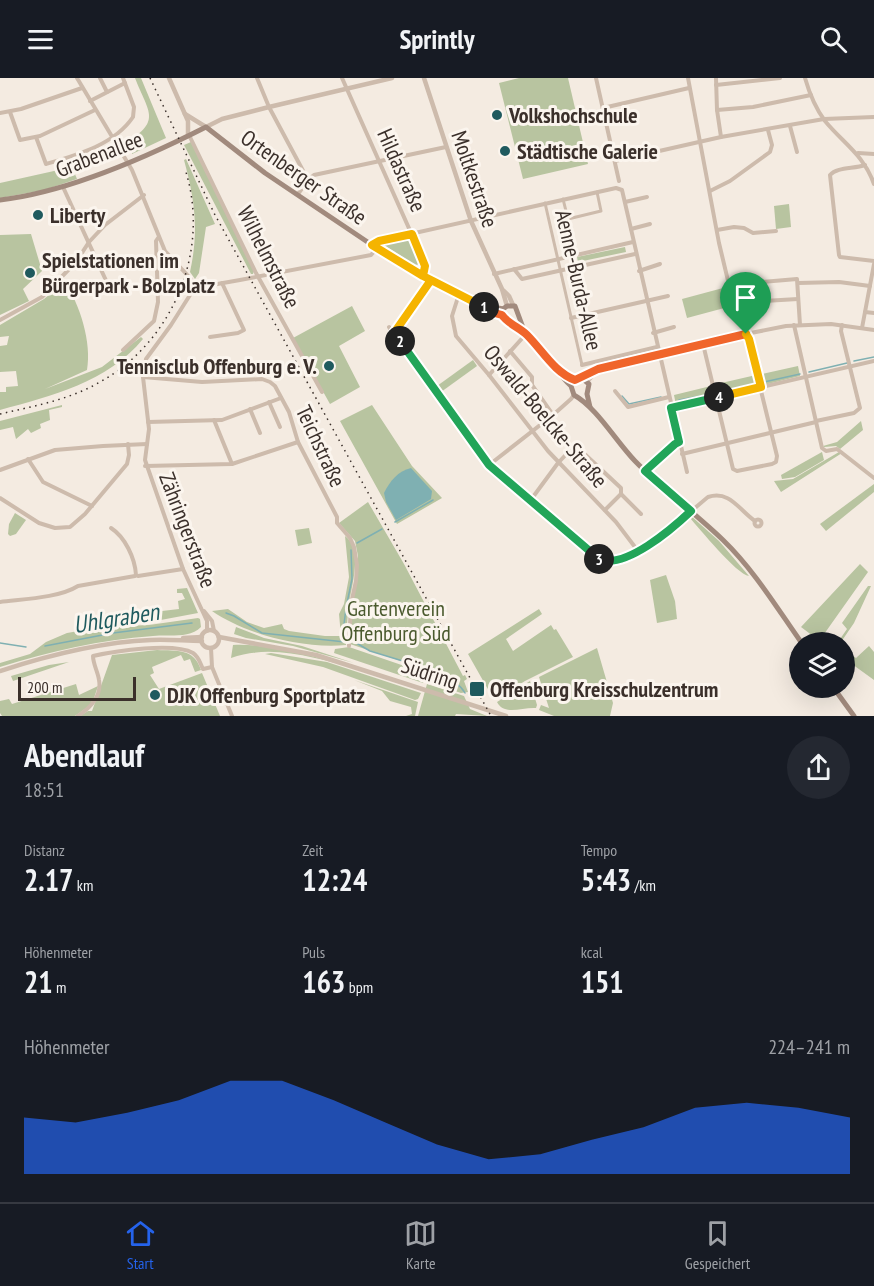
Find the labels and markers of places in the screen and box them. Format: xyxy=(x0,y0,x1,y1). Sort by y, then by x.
place label: Volkshochschule xyxy=(508,101,638,129)
marker: Volkshochschule xyxy=(490,108,504,122)
place label: Städtische Galerie xyxy=(517,137,658,165)
marker: Städtische Galerie xyxy=(498,144,512,158)
place label: Liberty xyxy=(50,201,106,229)
marker: Liberty xyxy=(31,208,45,222)
place label: Spielstationen im Bürgerpark - Bolzplatz xyxy=(42,246,215,299)
marker: Spielstationen im Bürgerpark - Bolzplatz xyxy=(23,266,37,280)
pin xyxy=(720,272,771,334)
pin: 1 xyxy=(469,292,499,322)
pin: 2 xyxy=(385,326,415,356)
place label: Tennisclub Offenburg e. V. xyxy=(116,352,317,380)
marker: Tennisclub Offenburg e. V. xyxy=(322,359,336,373)
pin: 4 xyxy=(704,382,734,412)
pin: 3 xyxy=(584,544,614,574)
place label: Offenburg Kreisschulzentrum xyxy=(490,675,718,703)
marker: Offenburg Kreisschulzentrum xyxy=(468,680,486,698)
place label: DJK Offenburg Sportplatz xyxy=(167,681,365,709)
marker: DJK Offenburg Sportplatz xyxy=(148,688,162,702)

